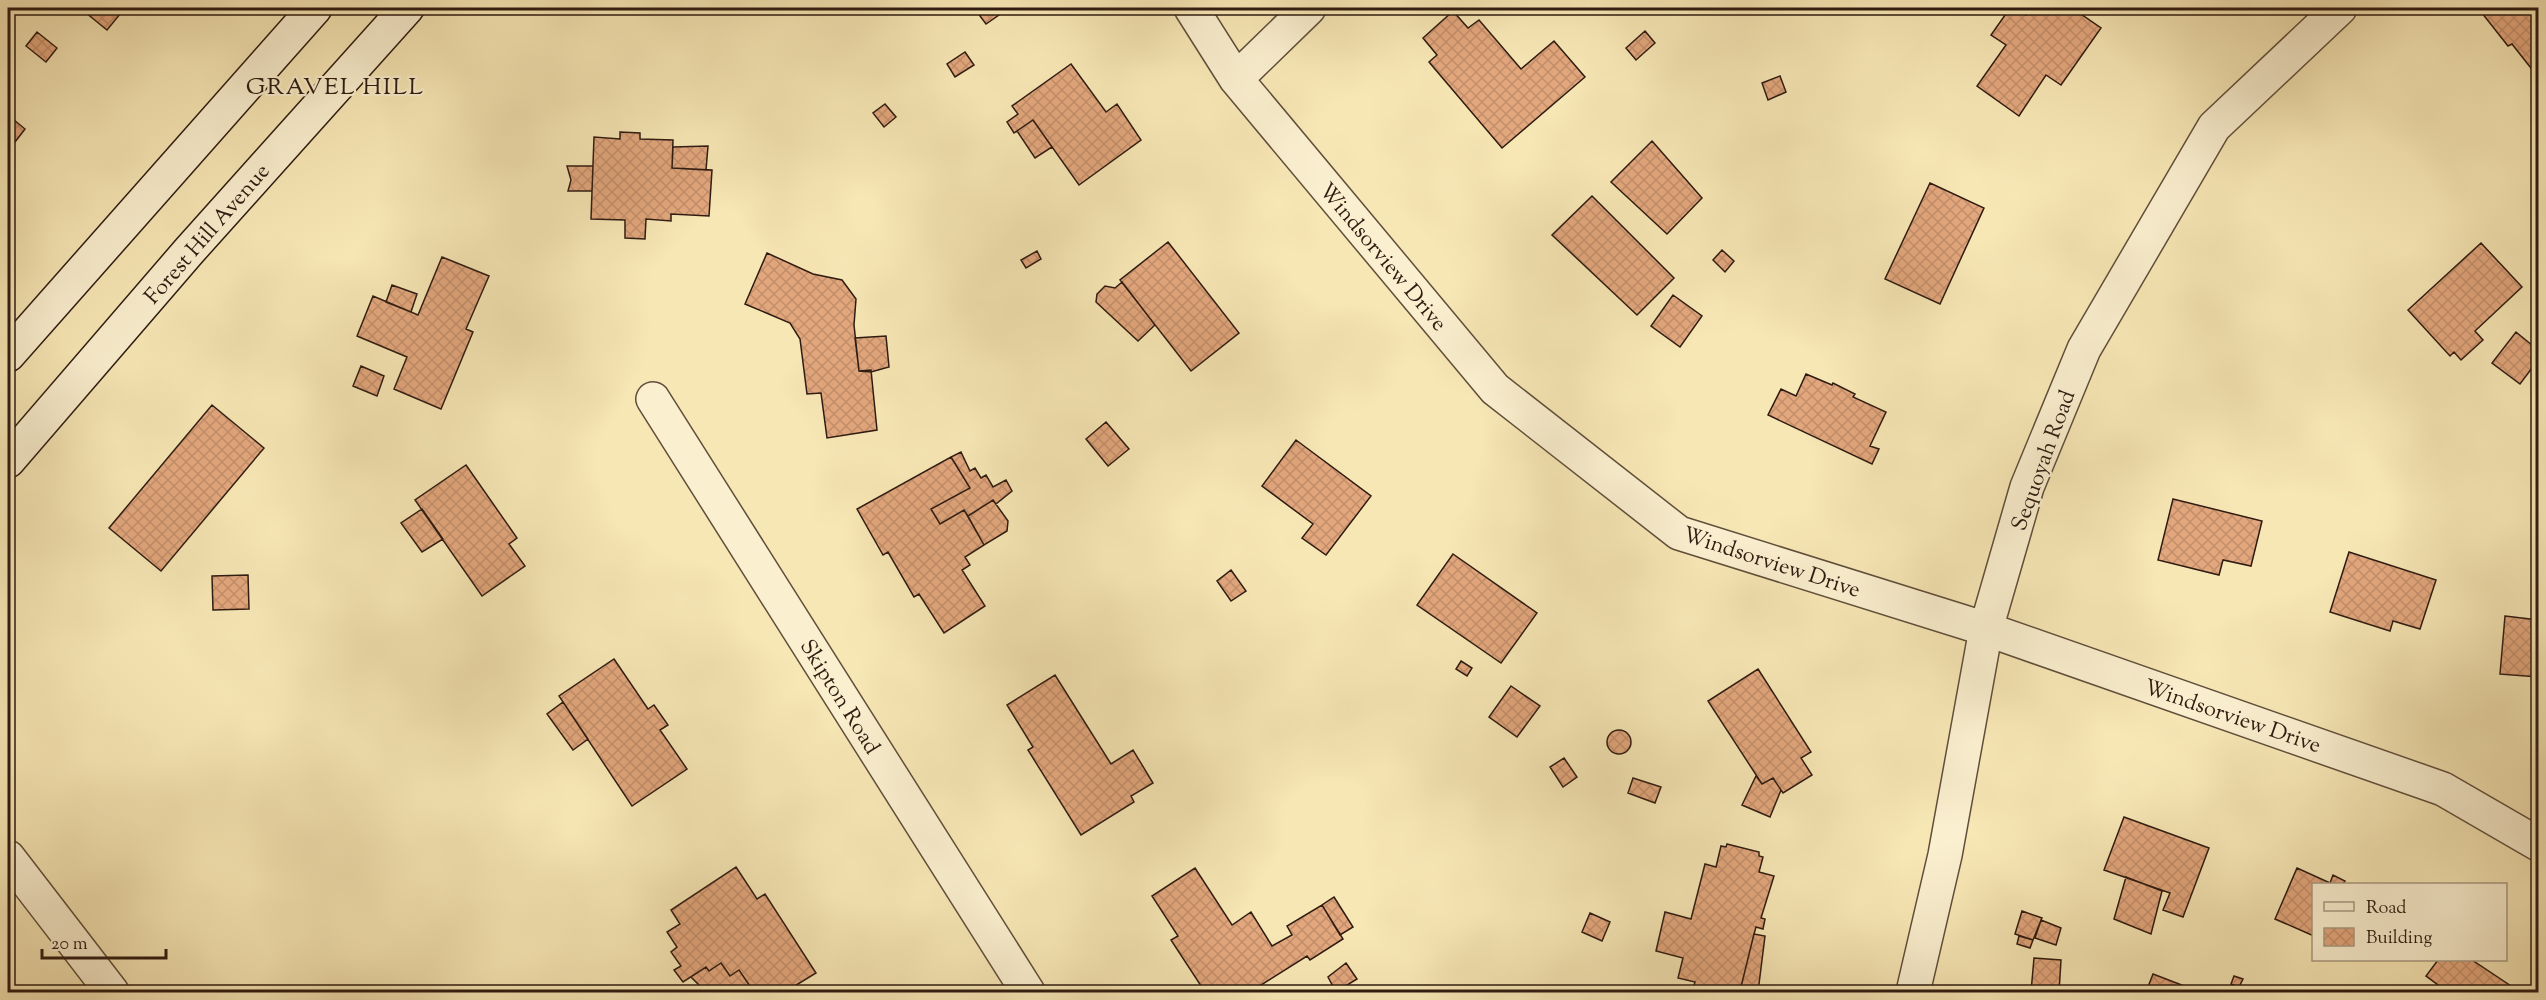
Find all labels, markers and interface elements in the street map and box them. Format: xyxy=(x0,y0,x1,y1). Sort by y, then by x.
district label: GRAVEL HILL xyxy=(246,71,424,105)
street label: Forest Hill Avenue xyxy=(138,158,279,312)
street label: Windsorview Drive xyxy=(1310,177,1453,339)
street label: Sequoyah Road xyxy=(2005,386,2085,536)
street label: Windsorview Drive xyxy=(1678,520,1864,608)
street label: Skipton Road xyxy=(790,634,887,761)
street label: Windsorview Drive xyxy=(2139,673,2325,763)
legend xyxy=(2312,883,2507,961)
text: Road xyxy=(2366,896,2406,922)
scale bar xyxy=(42,922,166,960)
text: Building xyxy=(2366,926,2432,952)
text: 20 m xyxy=(51,932,88,958)

